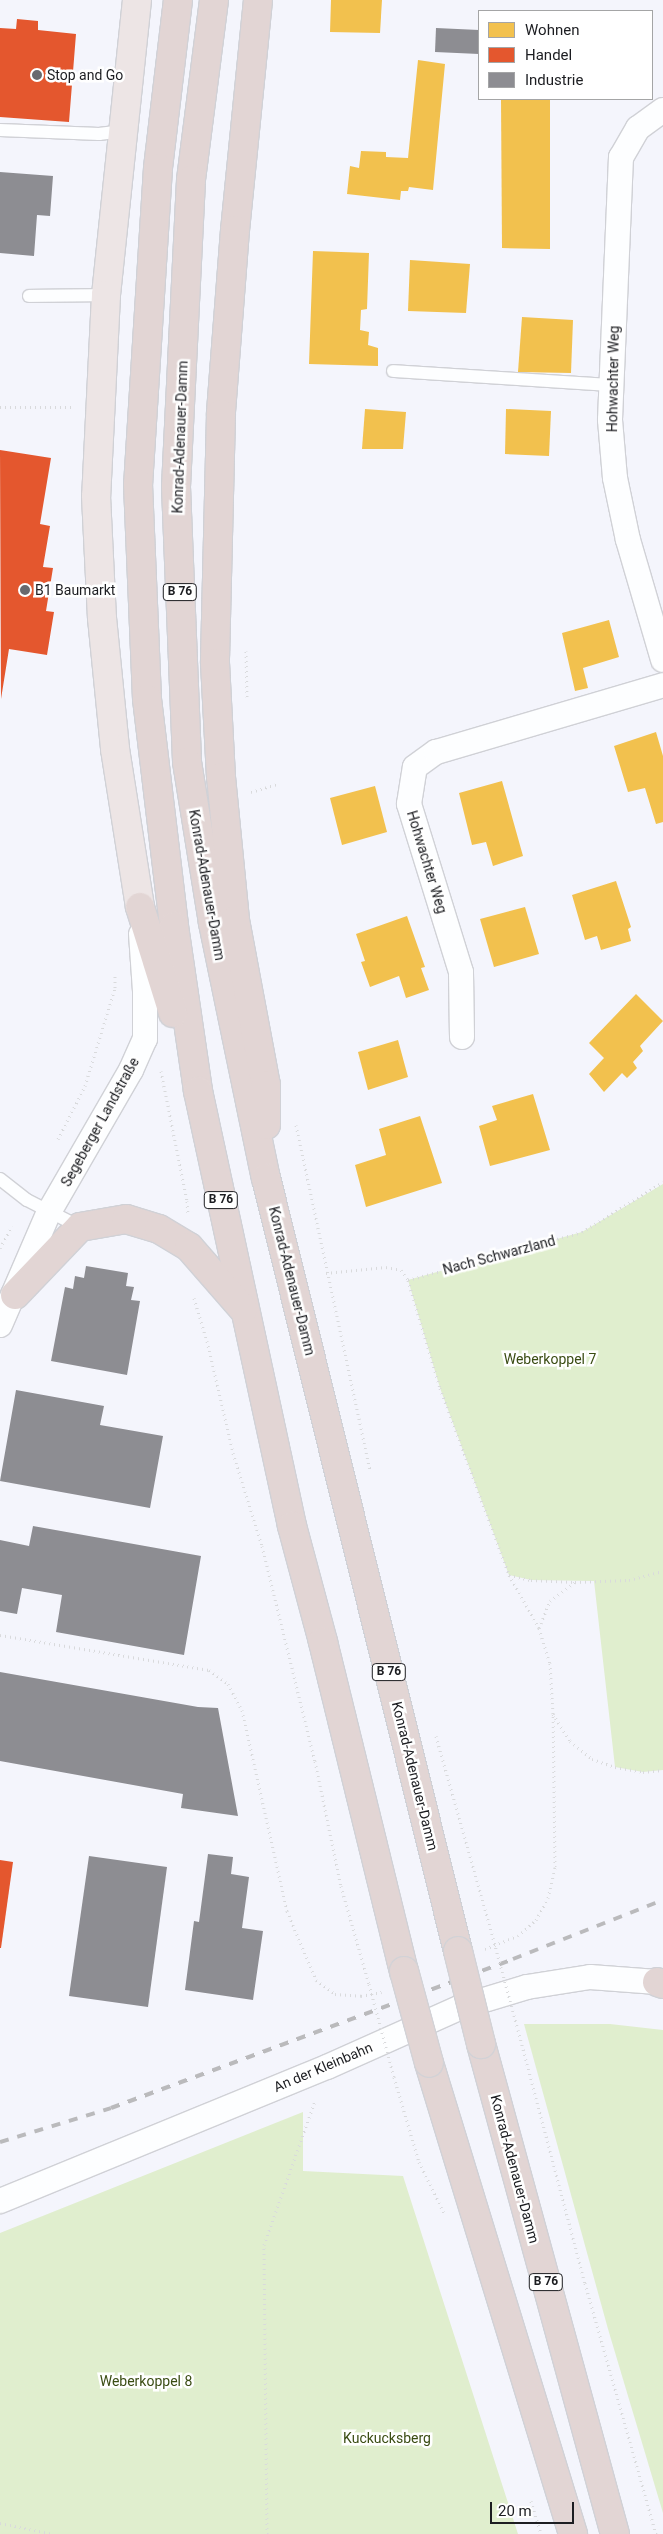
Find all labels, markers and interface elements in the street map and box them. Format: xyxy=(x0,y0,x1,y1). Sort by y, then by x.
legend xyxy=(478,10,653,100)
text: Wohnen xyxy=(525,21,579,39)
text: Handel xyxy=(525,46,572,64)
place label: Stop and Go xyxy=(47,67,123,83)
marker: Stop and Go xyxy=(31,69,43,81)
text: Industrie xyxy=(525,71,583,89)
street label: Hohwachter Weg xyxy=(604,326,622,432)
street label: Konrad-Adenauer-Damm xyxy=(169,360,191,514)
place label: B1 Baumarkt xyxy=(35,582,115,598)
road number: B 76 xyxy=(162,582,198,602)
marker: B1 Baumarkt xyxy=(19,584,31,596)
street label: Konrad-Adenauer-Damm xyxy=(185,808,229,962)
street label: Hohwachter Weg xyxy=(403,809,451,915)
street label: Segeberger Landstraße xyxy=(58,1055,142,1189)
road number: B 76 xyxy=(204,1190,238,1210)
street label: Konrad-Adenauer-Damm xyxy=(265,1205,319,1357)
street label: Nach Schwarzland xyxy=(441,1232,557,1278)
park label: Weberkoppel 7 xyxy=(504,1351,596,1367)
road number: B 76 xyxy=(372,1662,406,1681)
street label: Konrad-Adenauer-Damm xyxy=(388,1700,442,1852)
street label: An der Kleinbahn xyxy=(271,2039,375,2095)
street label: Konrad-Adenauer-Damm xyxy=(487,2093,543,2245)
road number: B 76 xyxy=(528,2272,564,2292)
park label: Weberkoppel 8 xyxy=(100,2373,192,2389)
park label: Kuckucksberg xyxy=(343,2430,431,2446)
scale bar xyxy=(493,2492,577,2524)
text: 20 m xyxy=(498,2502,532,2520)

